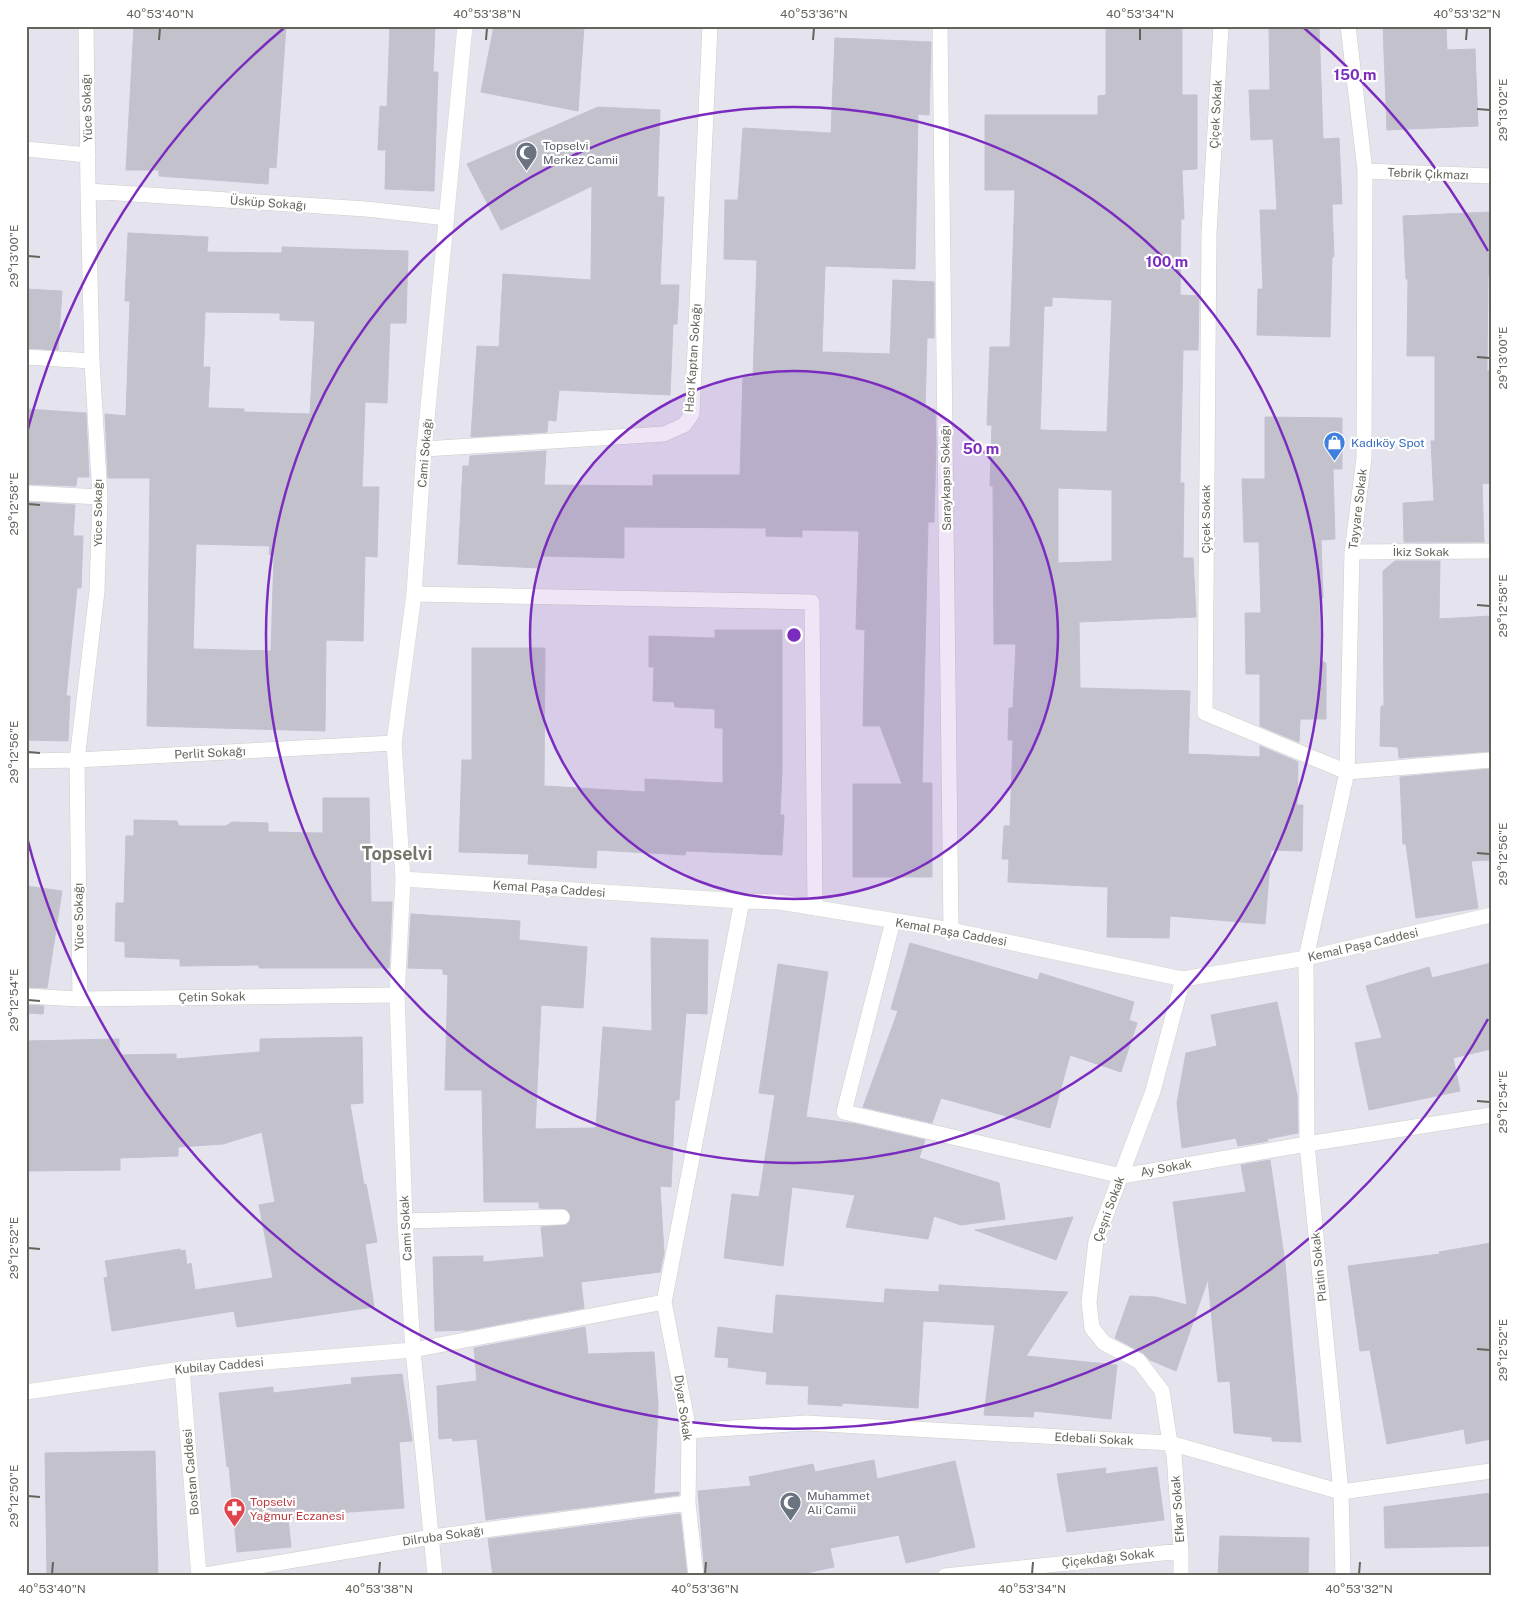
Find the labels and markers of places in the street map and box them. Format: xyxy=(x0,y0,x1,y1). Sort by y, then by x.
place label: Topselvi Merkez Camii xyxy=(543,139,618,167)
mosque icon: Topselvi Merkez Camii xyxy=(515,141,539,172)
shop icon: Kadıköy Spot xyxy=(1323,431,1347,462)
place label: Kadıköy Spot xyxy=(1351,436,1425,450)
centre of rings xyxy=(785,626,803,644)
place label: Muhammet Ali Camii xyxy=(807,1489,870,1517)
mosque icon: Muhammet Ali Camii xyxy=(779,1491,803,1522)
place label: Topselvi Yağmur Eczanesi xyxy=(250,1495,345,1523)
pharmacy icon: Topselvi Yağmur Eczanesi xyxy=(222,1497,246,1528)

